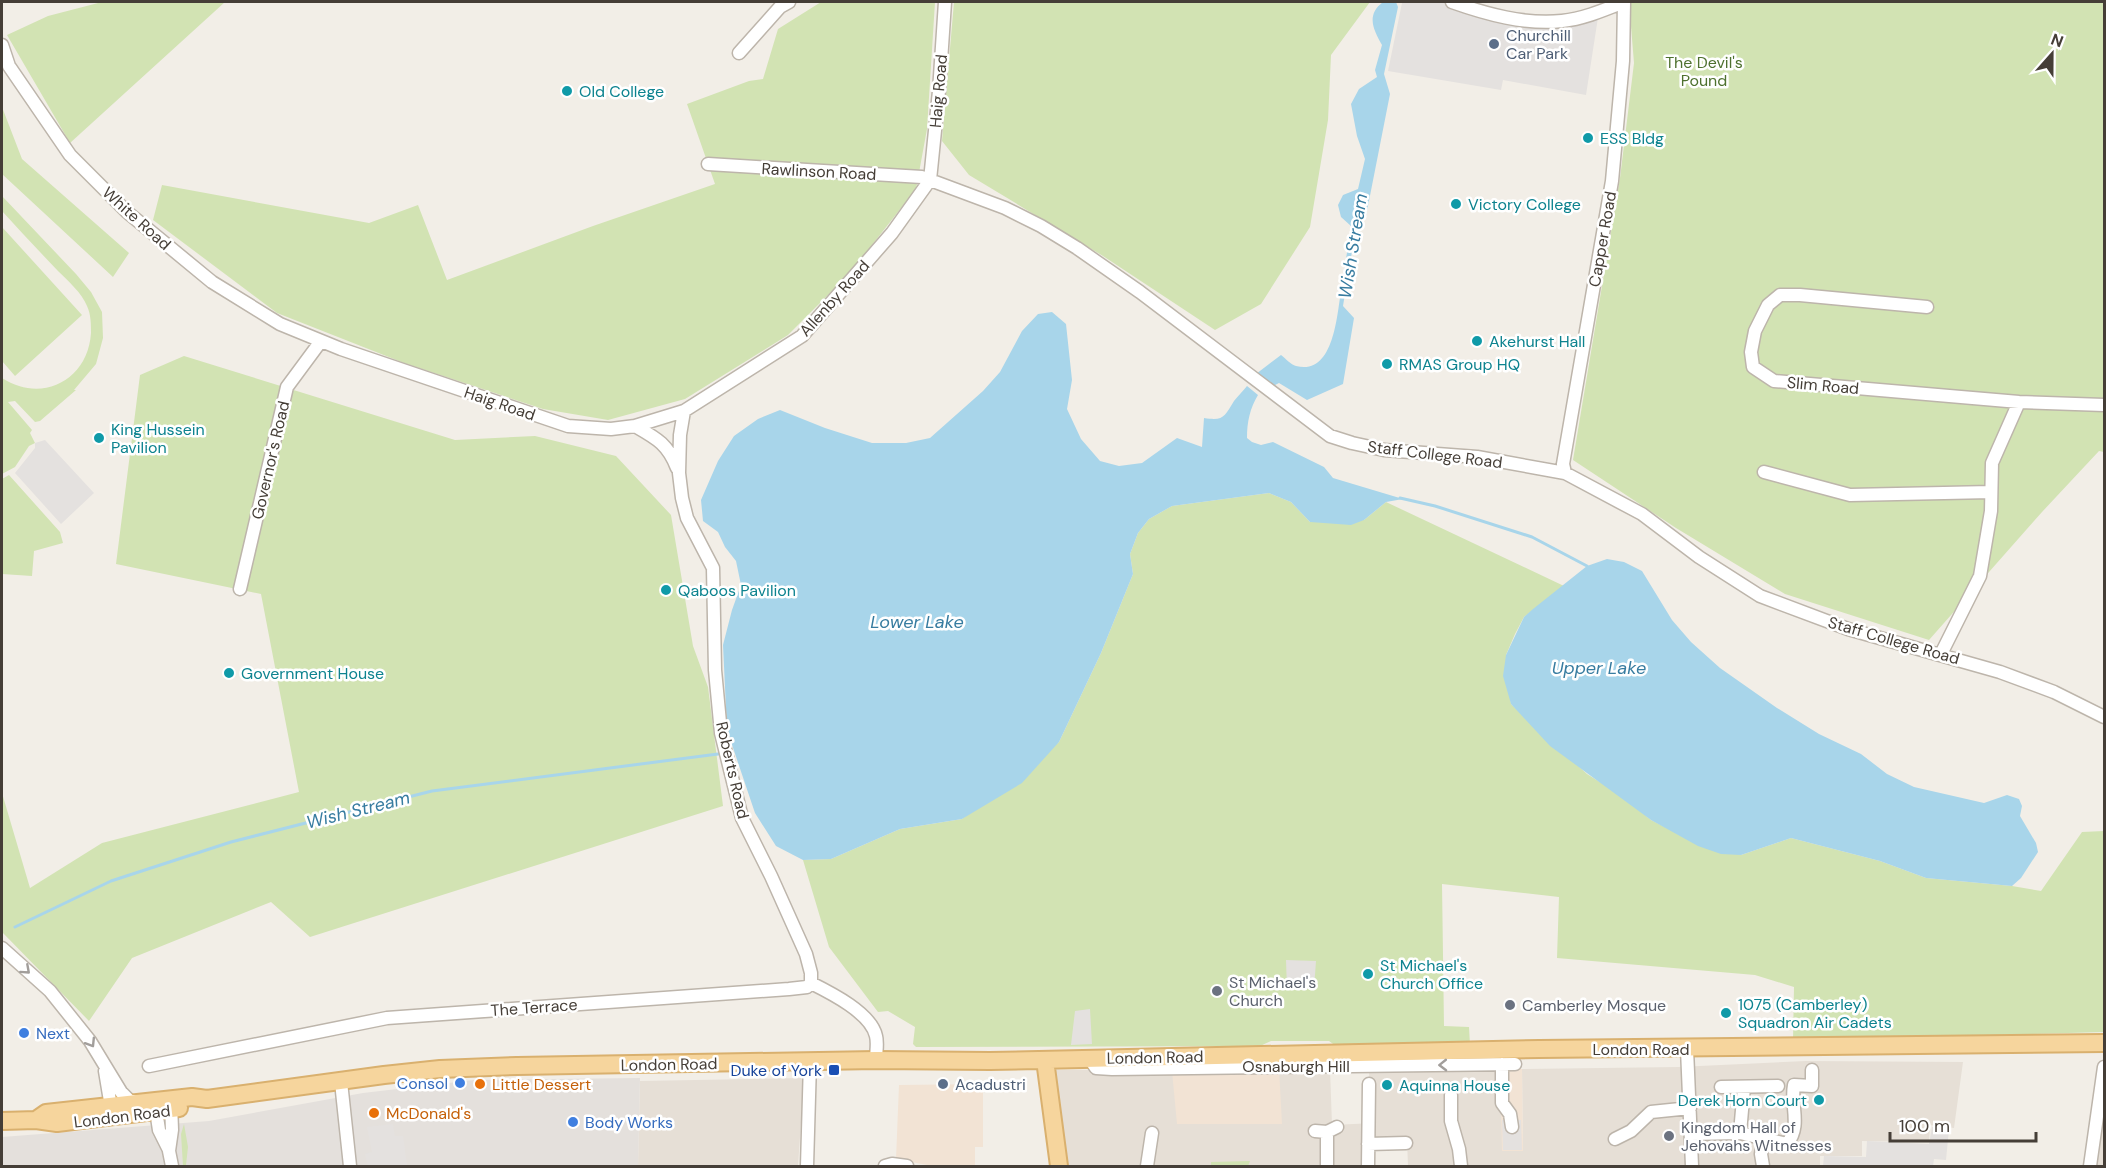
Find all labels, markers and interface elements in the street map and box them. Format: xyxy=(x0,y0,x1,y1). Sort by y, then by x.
north arrow xyxy=(2022,24,2082,84)
place label: Churchill Car Park xyxy=(1506,25,1571,64)
text: N xyxy=(2048,29,2066,52)
marker: Churchill Car Park xyxy=(1487,37,1501,51)
park label: The Devil's Pound xyxy=(1665,52,1743,91)
street label: Haig Road xyxy=(925,53,952,129)
place label: Old College xyxy=(579,81,664,102)
marker: Old College xyxy=(560,84,574,98)
place label: ESS Bldg xyxy=(1600,128,1664,149)
marker: ESS Bldg xyxy=(1581,131,1595,145)
street label: Rawlinson Road xyxy=(761,158,877,185)
street label: White Road xyxy=(98,182,175,255)
street label: Capper Road xyxy=(1584,190,1621,289)
water label: Wish Stream xyxy=(1333,192,1373,300)
place label: Victory College xyxy=(1468,194,1581,215)
marker: Victory College xyxy=(1449,197,1463,211)
street label: Allenby Road xyxy=(795,256,874,341)
place label: Akehurst Hall xyxy=(1489,331,1585,352)
marker: Akehurst Hall xyxy=(1470,334,1484,348)
place label: RMAS Group HQ xyxy=(1399,354,1520,375)
marker: RMAS Group HQ xyxy=(1380,357,1394,371)
street label: Slim Road xyxy=(1786,372,1860,399)
street label: Haig Road xyxy=(461,382,538,425)
street label: Governor's Road xyxy=(247,399,294,521)
place label: King Hussein Pavilion xyxy=(111,419,205,458)
marker: King Hussein Pavilion xyxy=(92,431,106,445)
street label: Staff College Road xyxy=(1366,436,1504,473)
place label: Qaboos Pavilion xyxy=(678,580,796,601)
marker: Qaboos Pavilion xyxy=(659,583,673,597)
water label: Lower Lake xyxy=(870,610,964,634)
street label: Staff College Road xyxy=(1826,612,1962,669)
water label: Upper Lake xyxy=(1552,656,1646,680)
place label: Government House xyxy=(241,663,384,684)
marker: Government House xyxy=(222,666,236,680)
street label: Roberts Road xyxy=(711,719,754,821)
water label: Wish Stream xyxy=(304,785,413,834)
place label: St Michael's Church Office xyxy=(1380,955,1483,994)
one-way arrow xyxy=(19,963,30,974)
marker: St Michael's Church Office xyxy=(1361,967,1375,981)
place label: St Michael's Church xyxy=(1229,972,1316,1011)
marker: St Michael's Church xyxy=(1210,984,1224,998)
street label: The Terrace xyxy=(490,994,578,1021)
place label: 1075 (Camberley) Squadron Air Cadets xyxy=(1738,994,1892,1033)
place label: Camberley Mosque xyxy=(1522,995,1666,1016)
marker: Camberley Mosque xyxy=(1503,998,1517,1012)
marker: 1075 (Camberley) Squadron Air Cadets xyxy=(1719,1006,1733,1020)
place label: Next xyxy=(36,1023,70,1044)
marker: Next xyxy=(17,1026,31,1040)
one-way arrow xyxy=(84,1037,95,1048)
street label: London Road xyxy=(1593,1039,1689,1060)
street label: London Road xyxy=(1106,1046,1204,1069)
street label: London Road xyxy=(620,1053,718,1076)
street label: Osnaburgh Hill xyxy=(1242,1056,1350,1077)
one-way arrow xyxy=(1439,1058,1448,1071)
place label: Duke of York xyxy=(730,1060,822,1081)
marker: Duke of York xyxy=(827,1063,841,1077)
place label: Consol xyxy=(397,1073,448,1094)
place label: Little Dessert xyxy=(492,1074,591,1095)
place label: Acadustri xyxy=(955,1074,1026,1095)
place label: Aquinna House xyxy=(1399,1075,1510,1096)
marker: Consol xyxy=(453,1076,467,1090)
marker: Little Dessert xyxy=(473,1077,487,1091)
marker: Acadustri xyxy=(936,1077,950,1091)
marker: Aquinna House xyxy=(1380,1078,1394,1092)
place label: Derek Horn Court xyxy=(1678,1090,1807,1111)
marker: Derek Horn Court xyxy=(1812,1093,1826,1107)
street label: London Road xyxy=(73,1100,171,1133)
place label: McDonald's xyxy=(386,1103,471,1124)
scale bar xyxy=(1890,1105,2036,1143)
marker: McDonald's xyxy=(367,1106,381,1120)
place label: Body Works xyxy=(585,1112,673,1133)
text: 100 m xyxy=(1899,1114,1950,1138)
marker: Body Works xyxy=(566,1115,580,1129)
place label: Kingdom Hall of Jehovahs Witnesses xyxy=(1681,1117,1832,1156)
marker: Kingdom Hall of Jehovahs Witnesses xyxy=(1662,1129,1676,1143)

